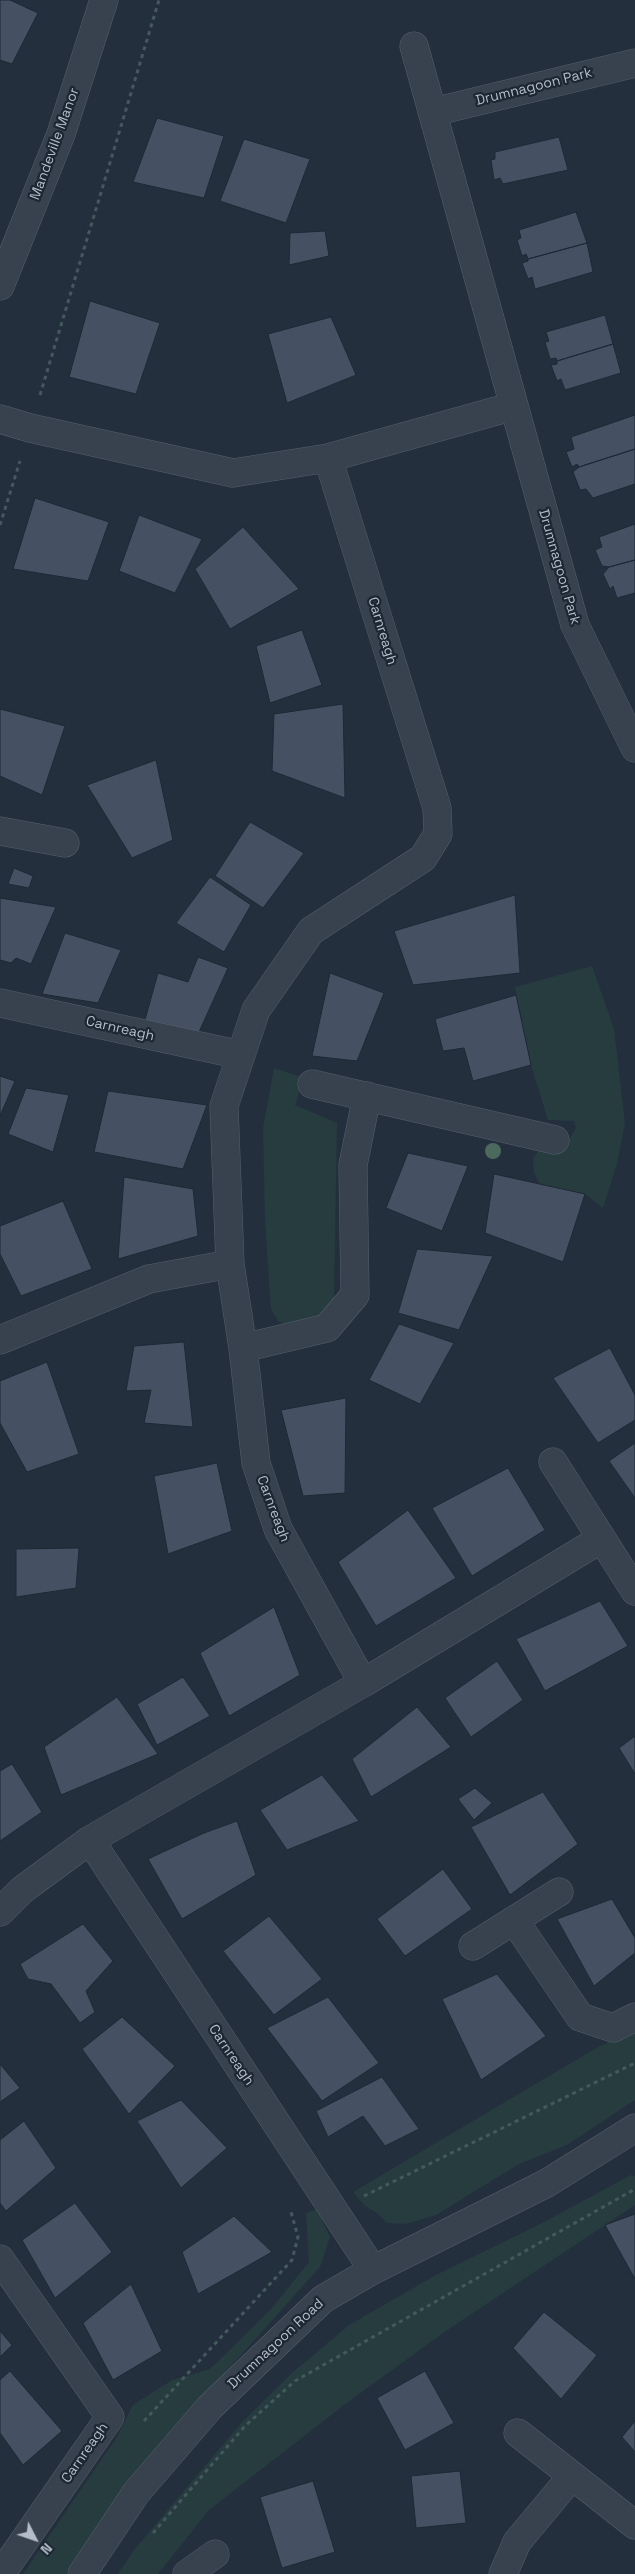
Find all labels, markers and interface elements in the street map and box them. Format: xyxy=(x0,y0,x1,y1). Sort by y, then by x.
street label: Drumnagoon Park xyxy=(474,64,594,110)
street label: Mandeville Manor xyxy=(27,86,83,202)
street label: Drumnagoon Park xyxy=(534,507,584,627)
street label: Carnreagh xyxy=(364,595,400,667)
street label: Carnreagh xyxy=(84,1013,156,1045)
street label: Carnreagh xyxy=(253,1473,293,1545)
street label: Carnreagh xyxy=(205,2021,257,2089)
street label: Drumnagoon Road xyxy=(225,2295,327,2393)
street label: Carnreagh xyxy=(58,2420,112,2486)
north arrow xyxy=(10,2514,60,2564)
text: N xyxy=(36,2539,56,2558)

